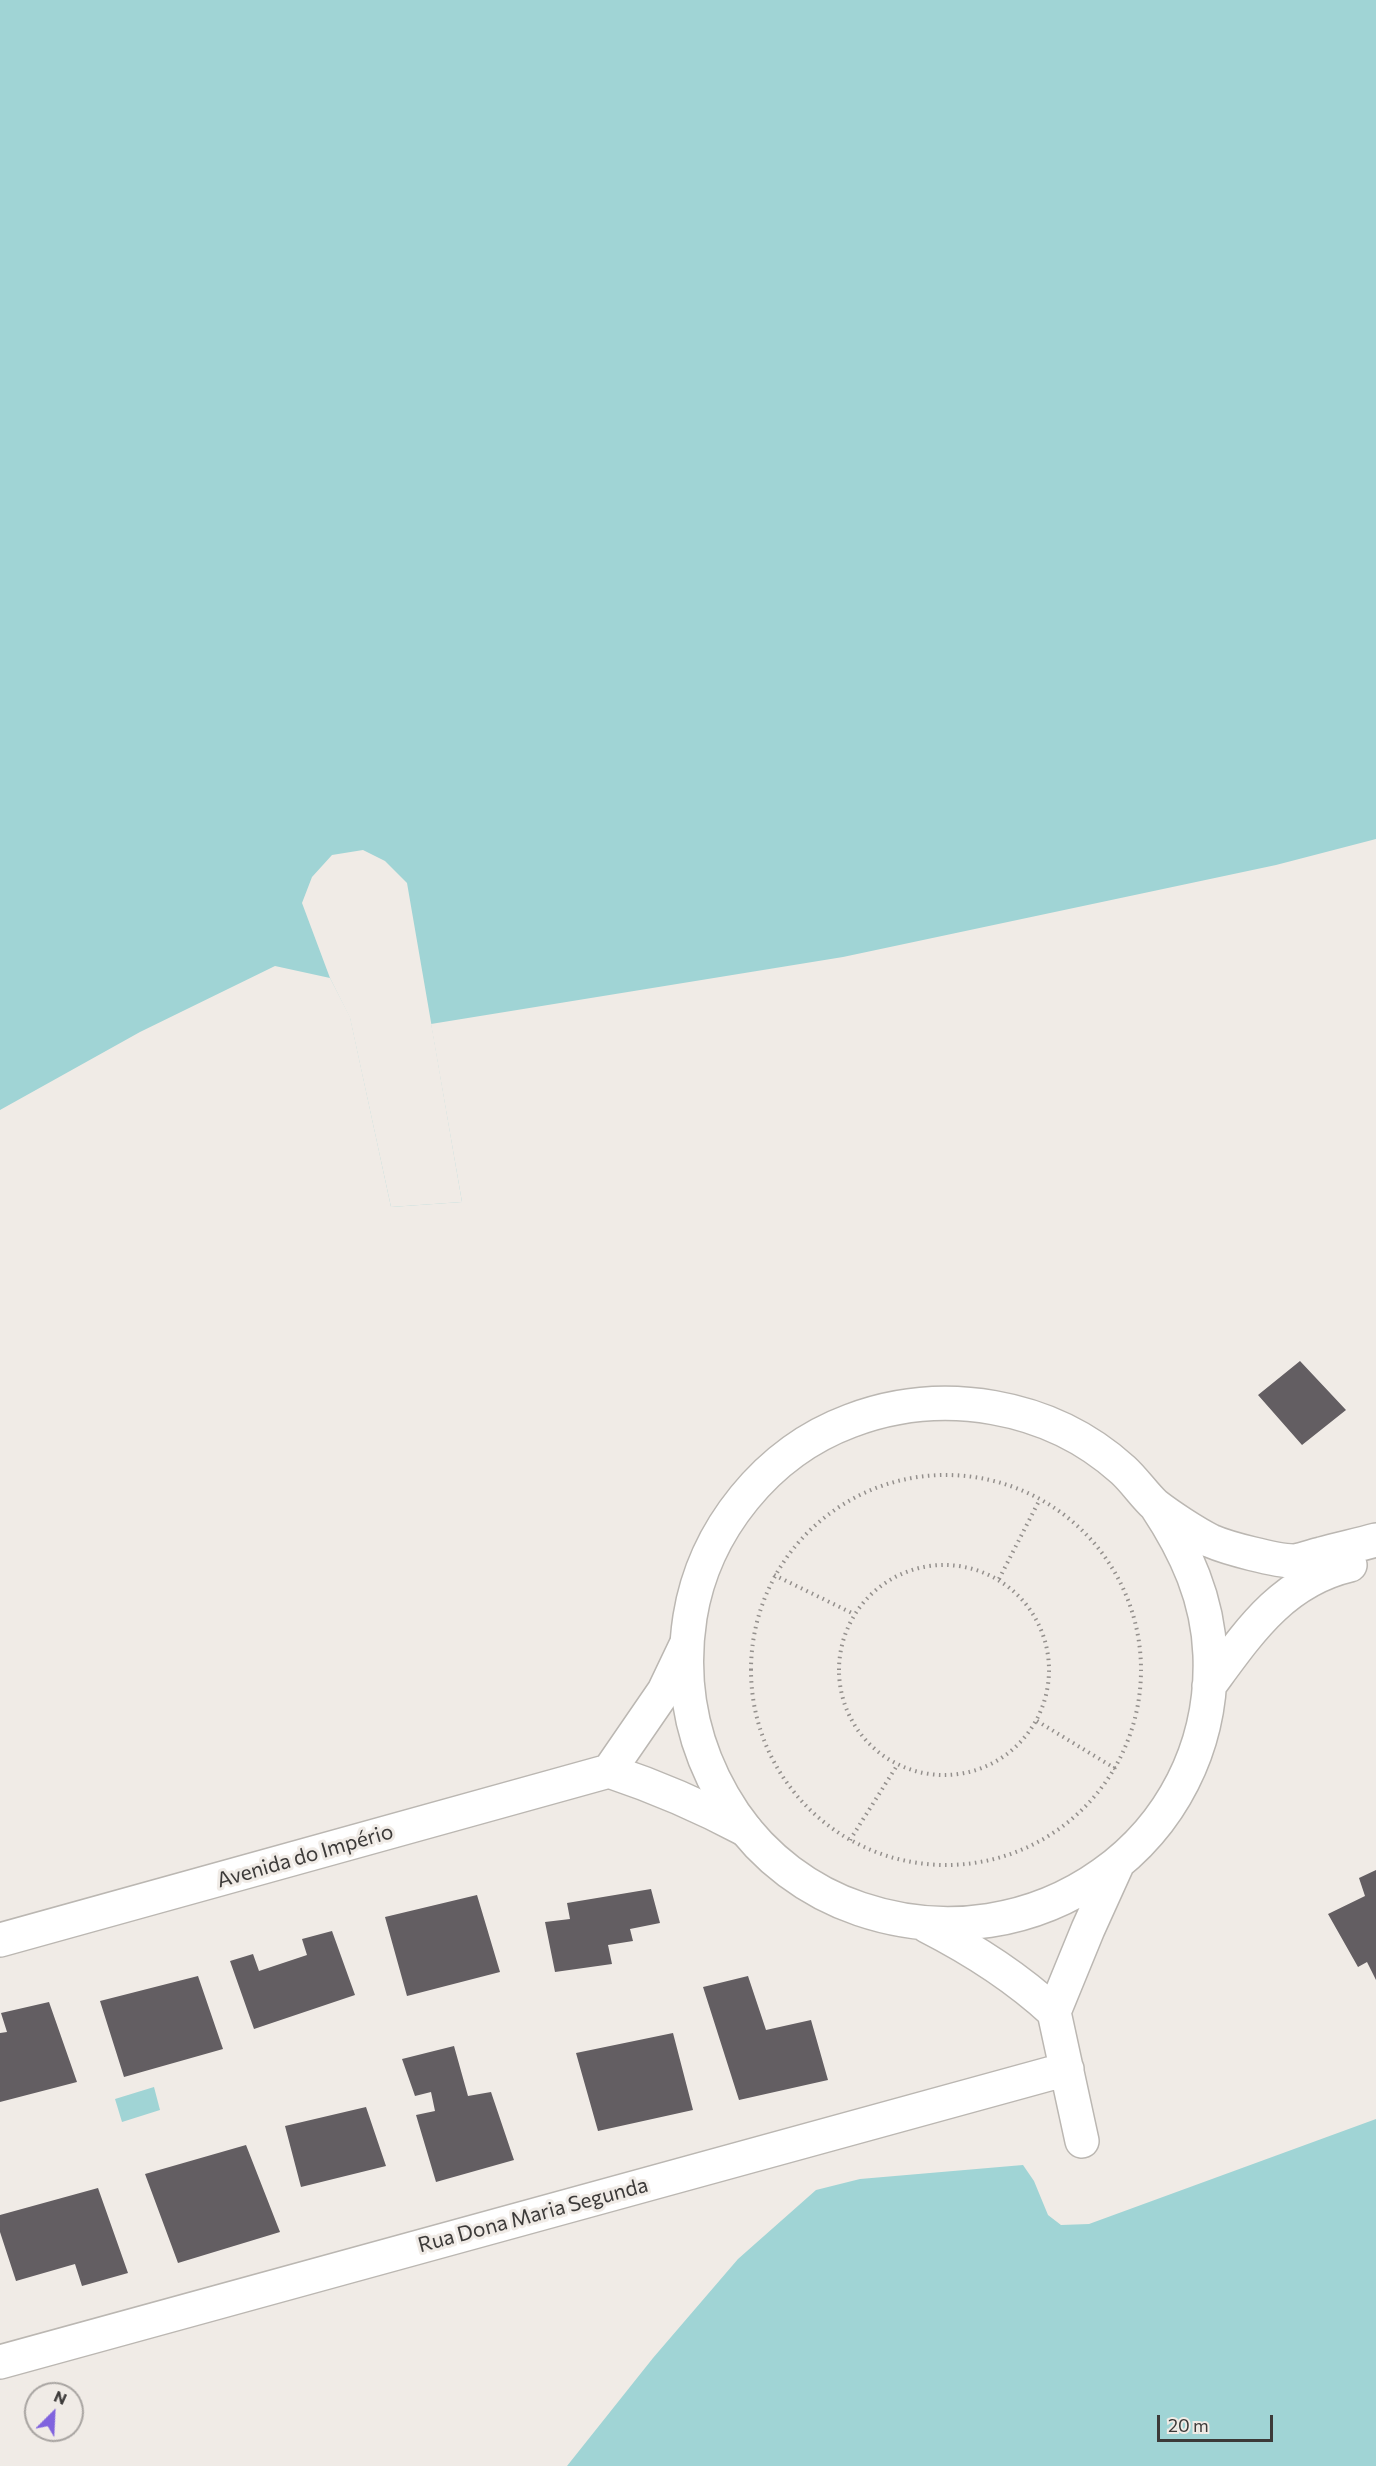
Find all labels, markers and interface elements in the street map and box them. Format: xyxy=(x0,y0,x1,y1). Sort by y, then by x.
street label: Avenida do Império xyxy=(214,1819,396,1893)
street label: Rua Dona Maria Segunda xyxy=(415,2172,651,2258)
north arrow xyxy=(24,2382,84,2442)
text: N xyxy=(51,2386,70,2408)
scale bar xyxy=(1160,2403,1276,2441)
text: 20 m xyxy=(1168,2414,1209,2436)

